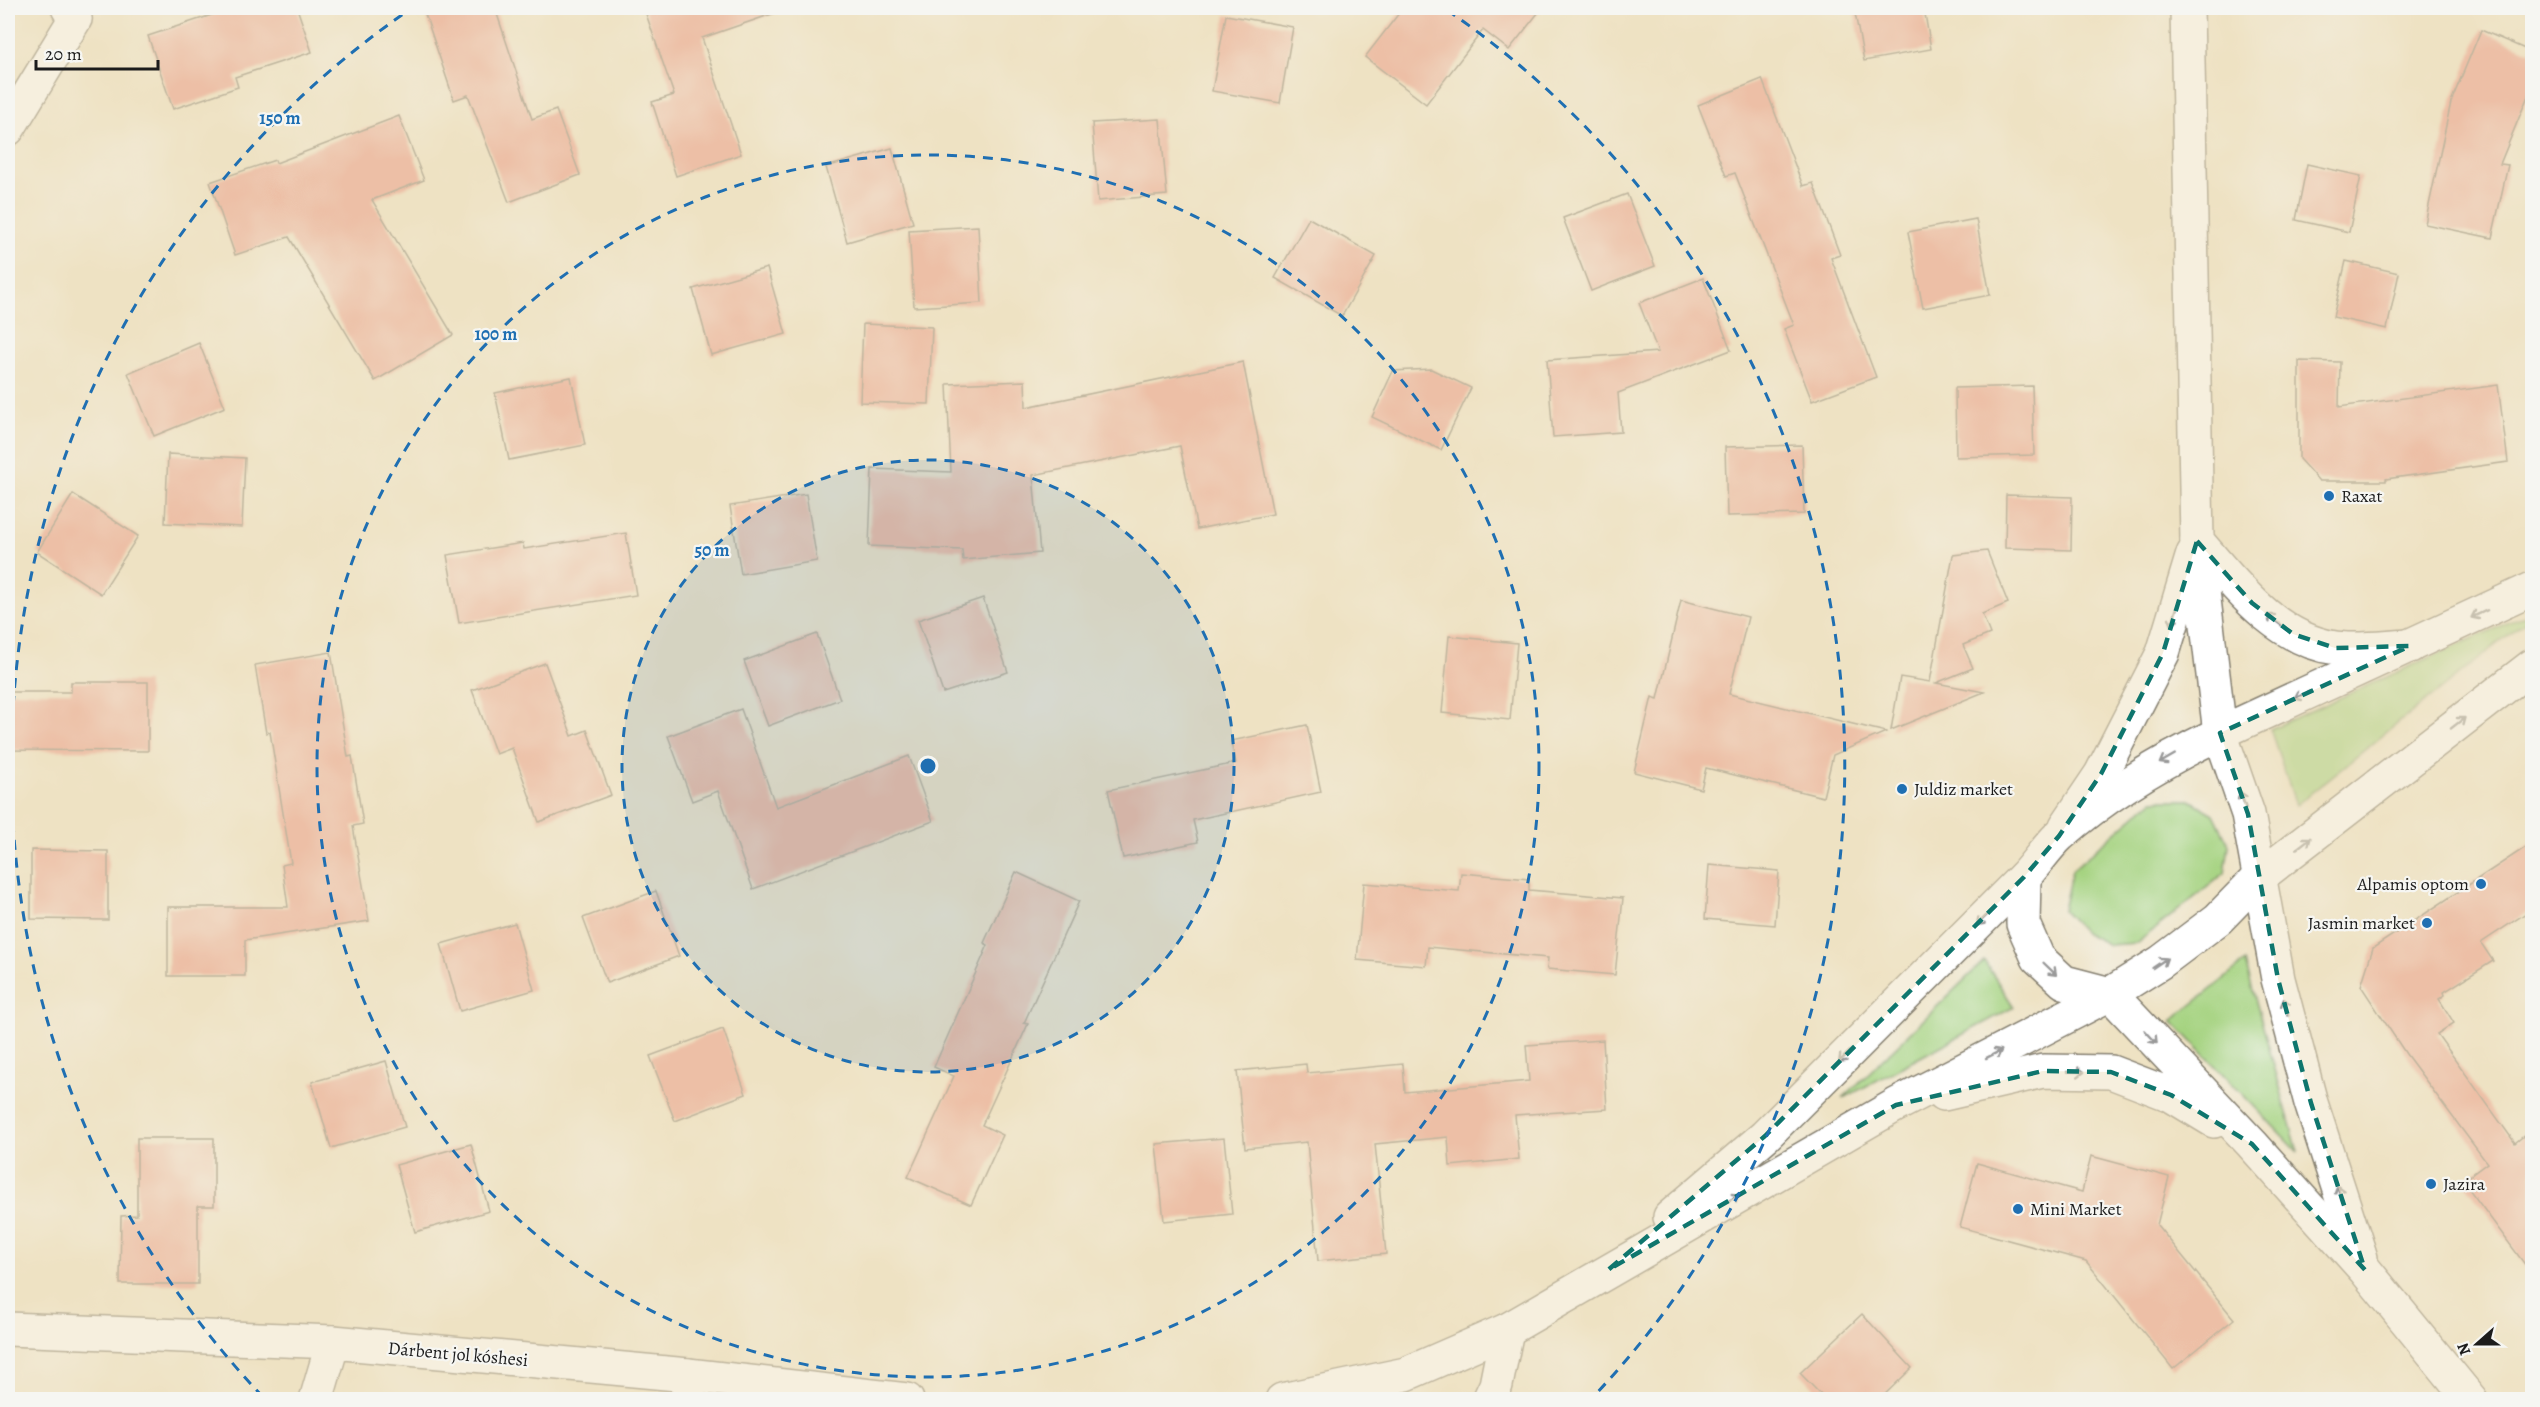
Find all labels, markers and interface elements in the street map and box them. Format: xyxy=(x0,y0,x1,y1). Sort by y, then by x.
scale bar xyxy=(36,33,158,71)
text: 20 m xyxy=(45,42,82,66)
text: 150 m xyxy=(259,106,301,130)
text: 100 m xyxy=(475,322,517,346)
place label: Raxat xyxy=(2341,484,2383,508)
marker: Raxat xyxy=(2322,489,2336,503)
text: 50 m xyxy=(695,538,729,562)
one-way arrow xyxy=(2168,607,2179,626)
one-way arrow xyxy=(2471,608,2489,620)
one-way arrow xyxy=(2266,613,2282,626)
one-way arrow xyxy=(2294,690,2312,702)
one-way arrow xyxy=(2450,717,2466,730)
one-way arrow xyxy=(2159,754,2176,766)
centre of rings xyxy=(918,756,938,776)
place label: Juldiz market xyxy=(1914,777,2013,801)
marker: Juldiz market xyxy=(1895,782,1909,796)
one-way arrow xyxy=(2237,792,2248,810)
one-way arrow xyxy=(2296,836,2312,849)
place label: Alpamis optom xyxy=(2356,872,2469,896)
marker: Alpamis optom xyxy=(2474,877,2488,891)
one-way arrow xyxy=(1975,911,1990,926)
place label: Jasmin market xyxy=(2308,911,2415,935)
marker: Jasmin market xyxy=(2420,916,2434,930)
one-way arrow xyxy=(2151,957,2167,969)
one-way arrow xyxy=(2043,962,2058,976)
one-way arrow xyxy=(2279,998,2291,1017)
one-way arrow xyxy=(2143,1029,2158,1044)
one-way arrow xyxy=(1985,1048,2003,1059)
one-way arrow xyxy=(1837,1049,1852,1064)
one-way arrow xyxy=(2066,1066,2086,1078)
place label: Jazira xyxy=(2443,1172,2486,1196)
marker: Jazira xyxy=(2424,1177,2438,1191)
one-way arrow xyxy=(2334,1185,2345,1204)
one-way arrow xyxy=(1723,1192,1740,1204)
place label: Mini Market xyxy=(2030,1197,2122,1221)
marker: Mini Market xyxy=(2011,1202,2025,1216)
north arrow xyxy=(2447,1314,2507,1374)
street label: Dárbent jol kóshesi xyxy=(387,1336,529,1372)
text: N xyxy=(2451,1339,2476,1358)

